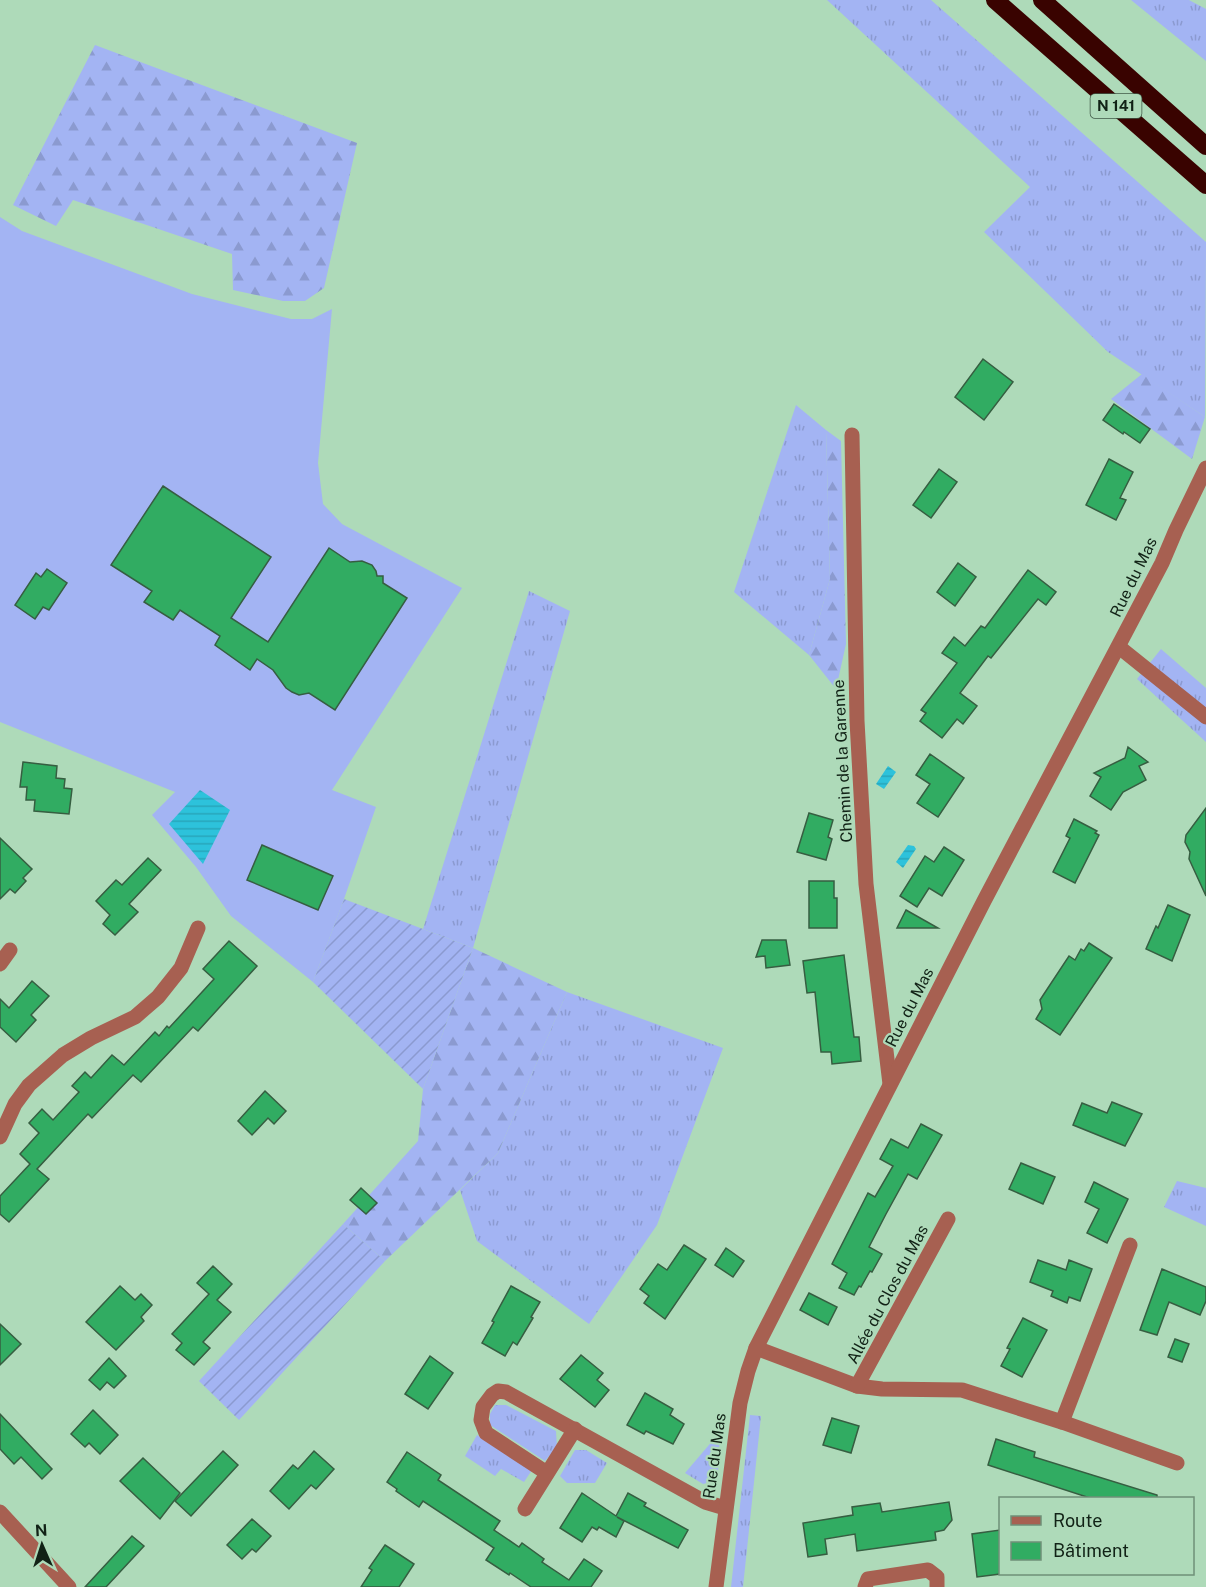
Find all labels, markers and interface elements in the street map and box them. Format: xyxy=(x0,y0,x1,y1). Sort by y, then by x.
road number: N 141 xyxy=(1090,94,1142,118)
street label: Rue du Mas xyxy=(1106,534,1161,620)
street label: Chemin de la Garenne xyxy=(829,679,856,843)
street label: Rue du Mas xyxy=(881,964,938,1050)
street label: Allée du Clos du Mas xyxy=(843,1221,932,1367)
street label: Rue du Mas xyxy=(699,1412,730,1500)
legend xyxy=(999,1497,1194,1575)
text: Route xyxy=(1053,1510,1102,1531)
north arrow xyxy=(12,1515,72,1575)
text: N xyxy=(34,1521,48,1540)
text: Bâtiment xyxy=(1053,1540,1129,1561)

